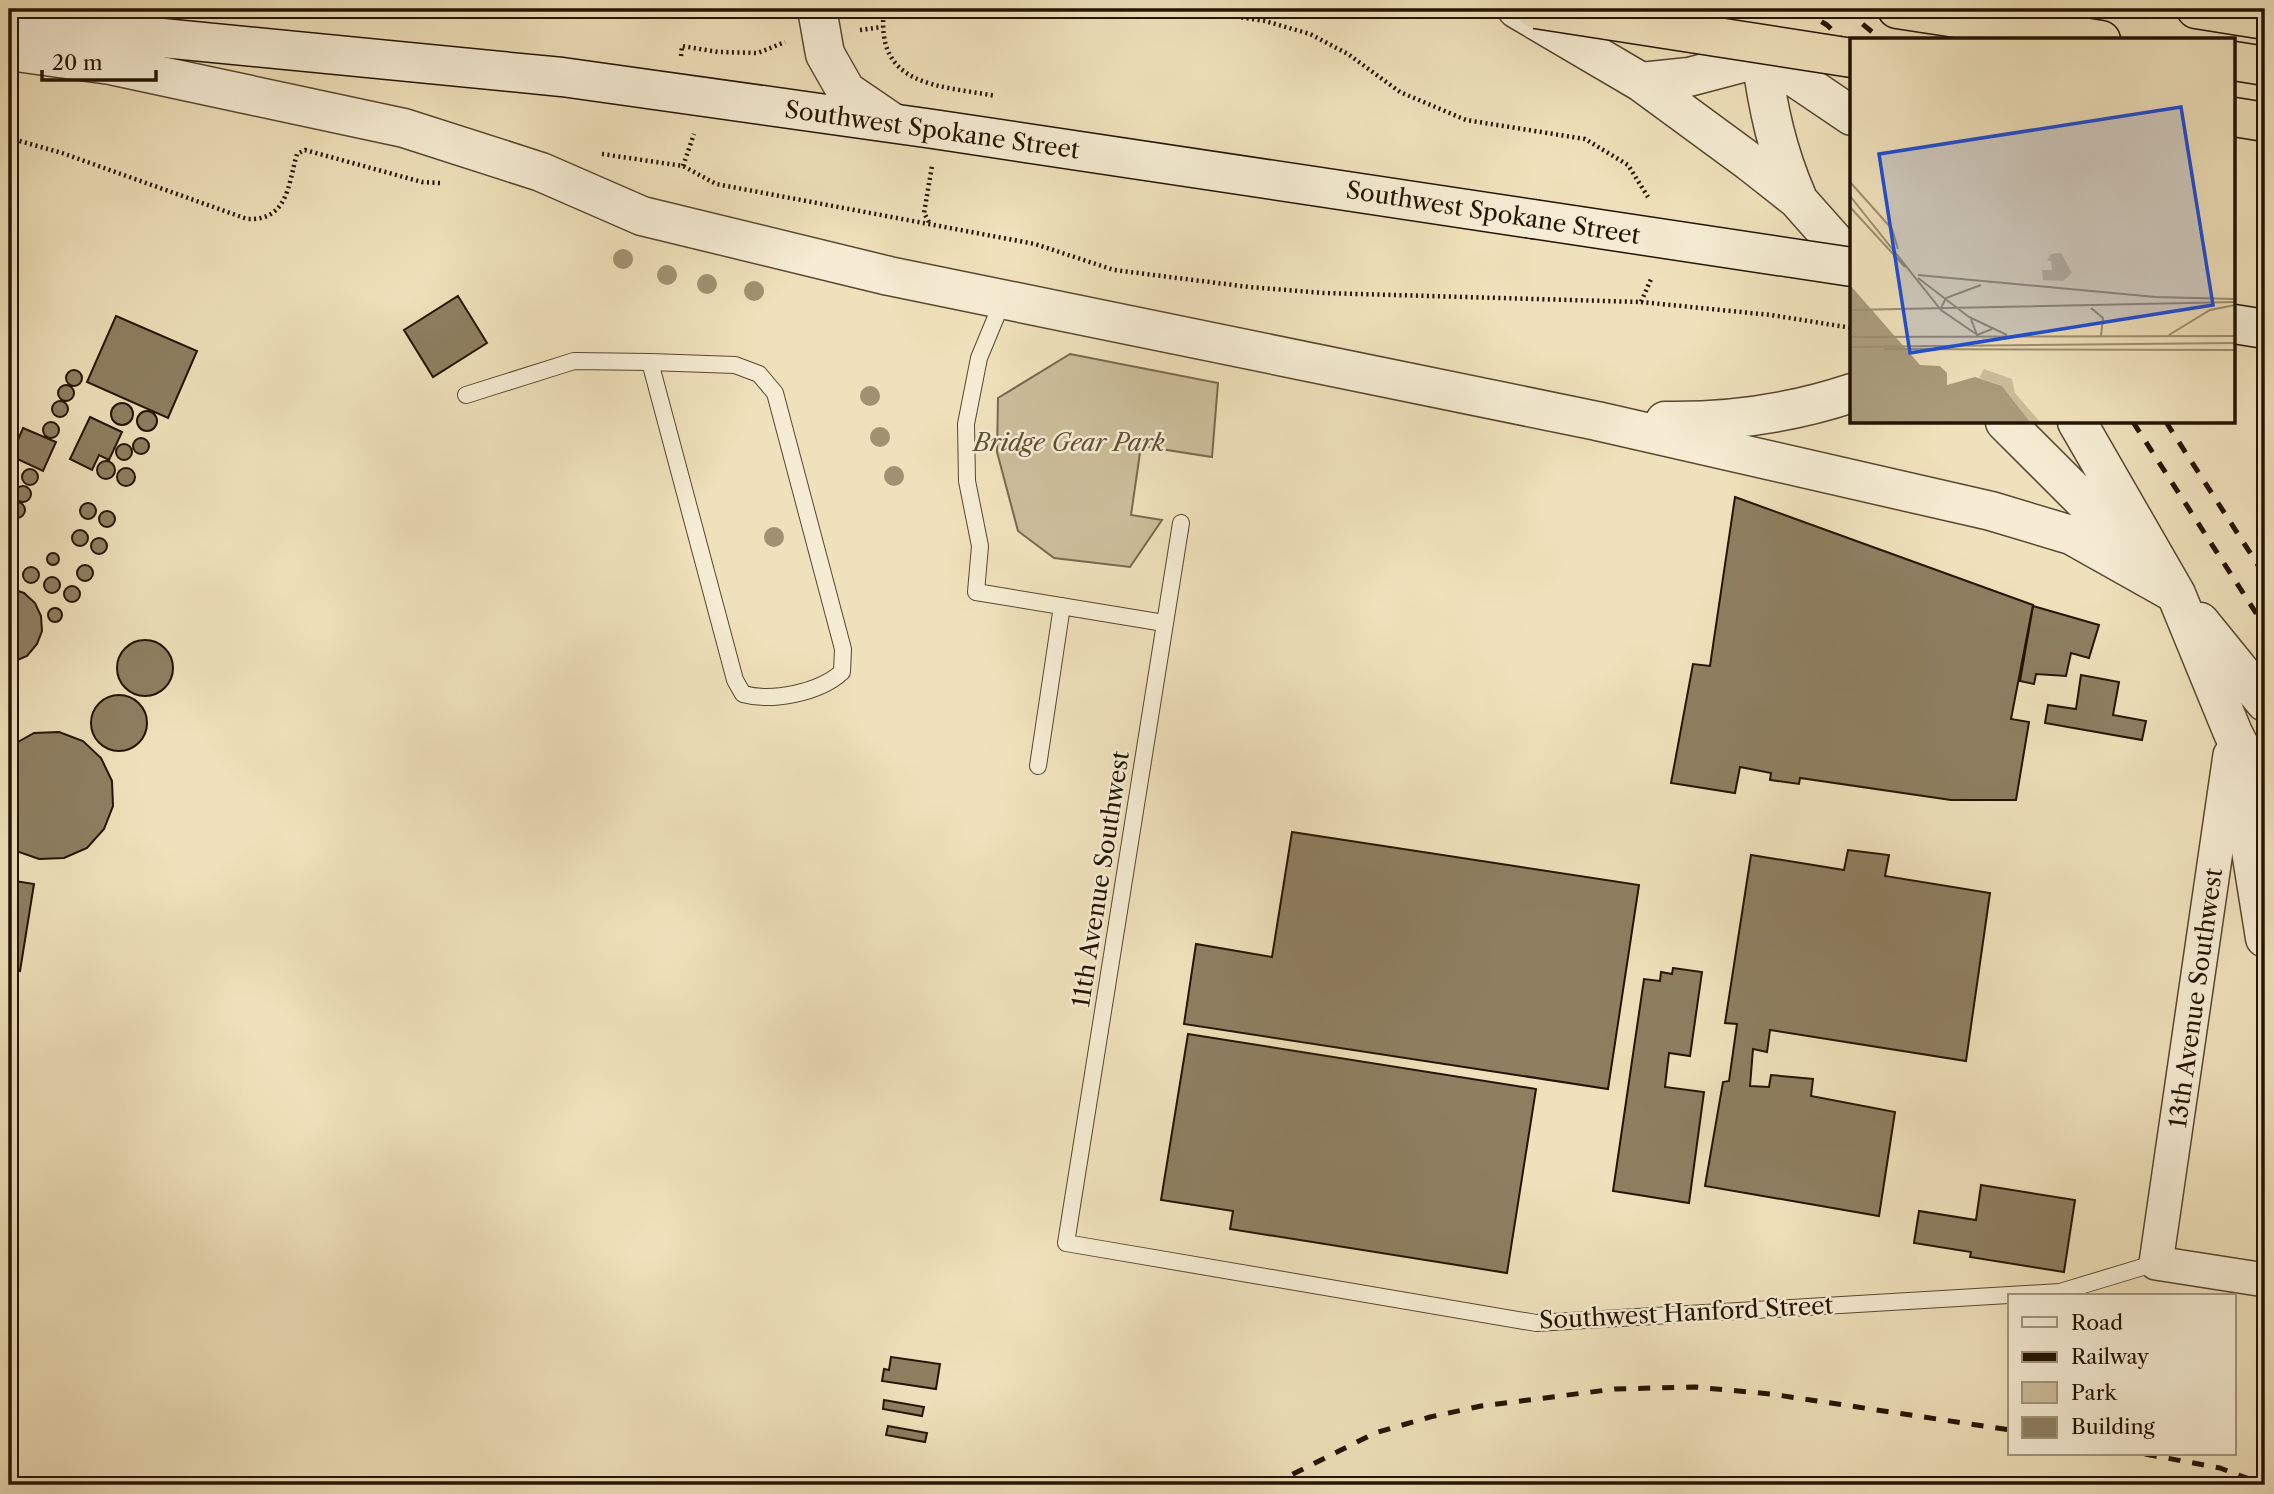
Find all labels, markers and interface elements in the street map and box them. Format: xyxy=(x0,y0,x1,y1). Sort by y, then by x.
scale bar xyxy=(42,38,156,82)
inset map xyxy=(1850,38,2236,424)
text: 20 m xyxy=(52,50,103,75)
street label: Southwest Spokane Street xyxy=(783,94,1082,165)
street label: Southwest Spokane Street xyxy=(1344,175,1643,250)
park label: Bridge Gear Park xyxy=(971,428,1165,457)
street label: 11th Avenue Southwest xyxy=(1066,748,1135,1009)
street label: 13th Avenue Southwest xyxy=(2163,866,2228,1130)
street label: Southwest Hanford Street xyxy=(1538,1290,1834,1335)
legend xyxy=(2008,1294,2236,1456)
text: Road xyxy=(2071,1310,2123,1335)
text: Railway xyxy=(2071,1344,2149,1369)
text: Park xyxy=(2071,1380,2117,1405)
text: Building xyxy=(2071,1414,2156,1439)

